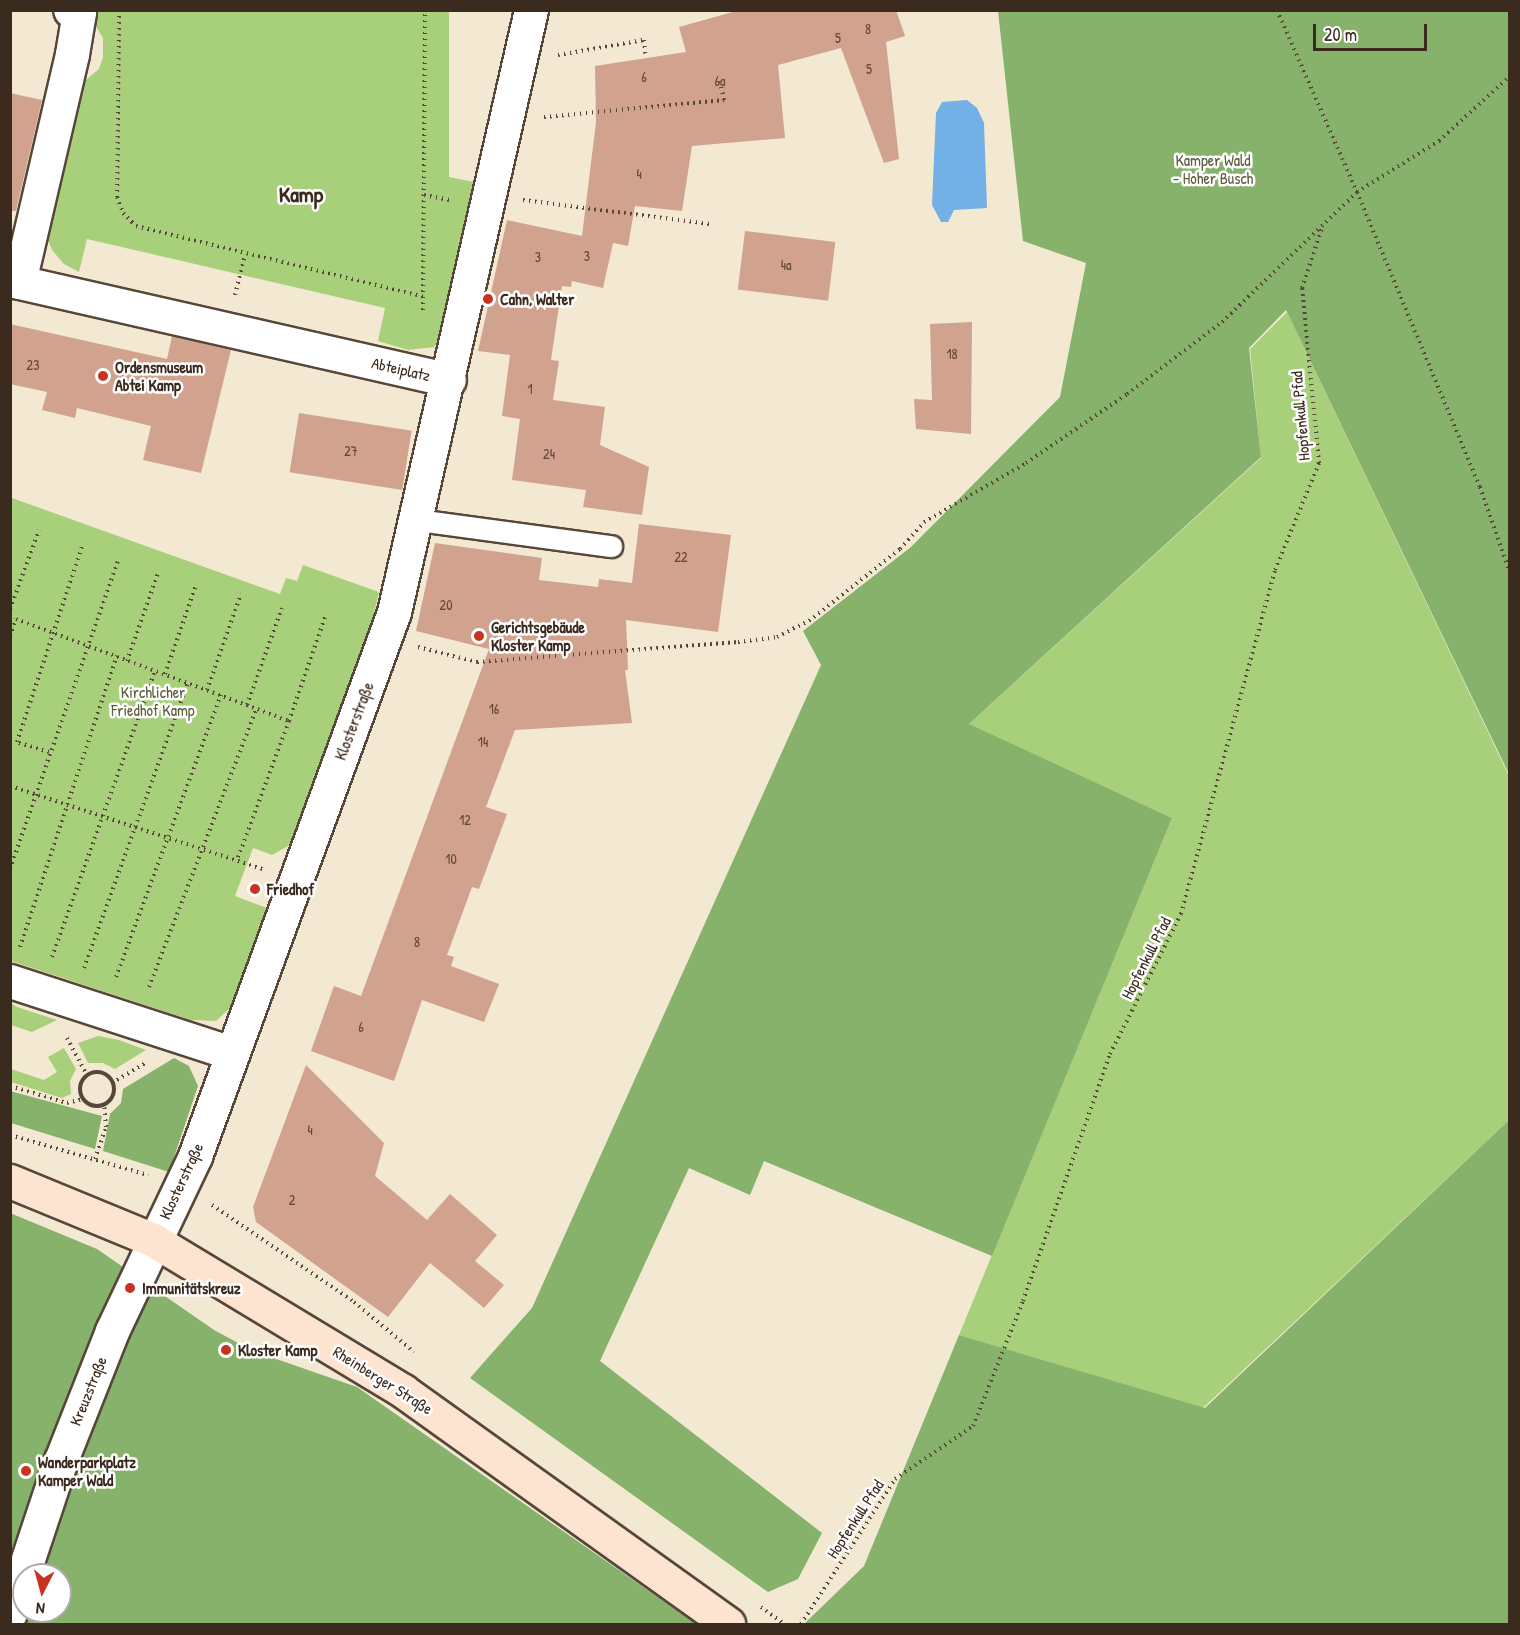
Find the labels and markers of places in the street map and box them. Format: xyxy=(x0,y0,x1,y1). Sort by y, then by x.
place label: Cahn, Walter xyxy=(500,289,574,309)
marker: Cahn, Walter xyxy=(481,292,495,306)
place label: Ordensmuseum Abtei Kamp xyxy=(115,357,203,395)
marker: Ordensmuseum Abtei Kamp xyxy=(96,369,110,383)
place label: Gerichtsgebäude Kloster Kamp xyxy=(491,617,585,655)
marker: Gerichtsgebäude Kloster Kamp xyxy=(472,629,486,643)
place label: Friedhof xyxy=(267,879,314,899)
marker: Friedhof xyxy=(248,882,262,896)
place label: Immunitätskreuz xyxy=(142,1278,241,1298)
marker: Immunitätskreuz xyxy=(123,1281,137,1295)
place label: Kloster Kamp xyxy=(238,1340,317,1360)
marker: Kloster Kamp xyxy=(219,1343,233,1357)
place label: Wanderparkplatz Kamper Wald xyxy=(38,1452,136,1490)
marker: Wanderparkplatz Kamper Wald xyxy=(19,1464,33,1478)

